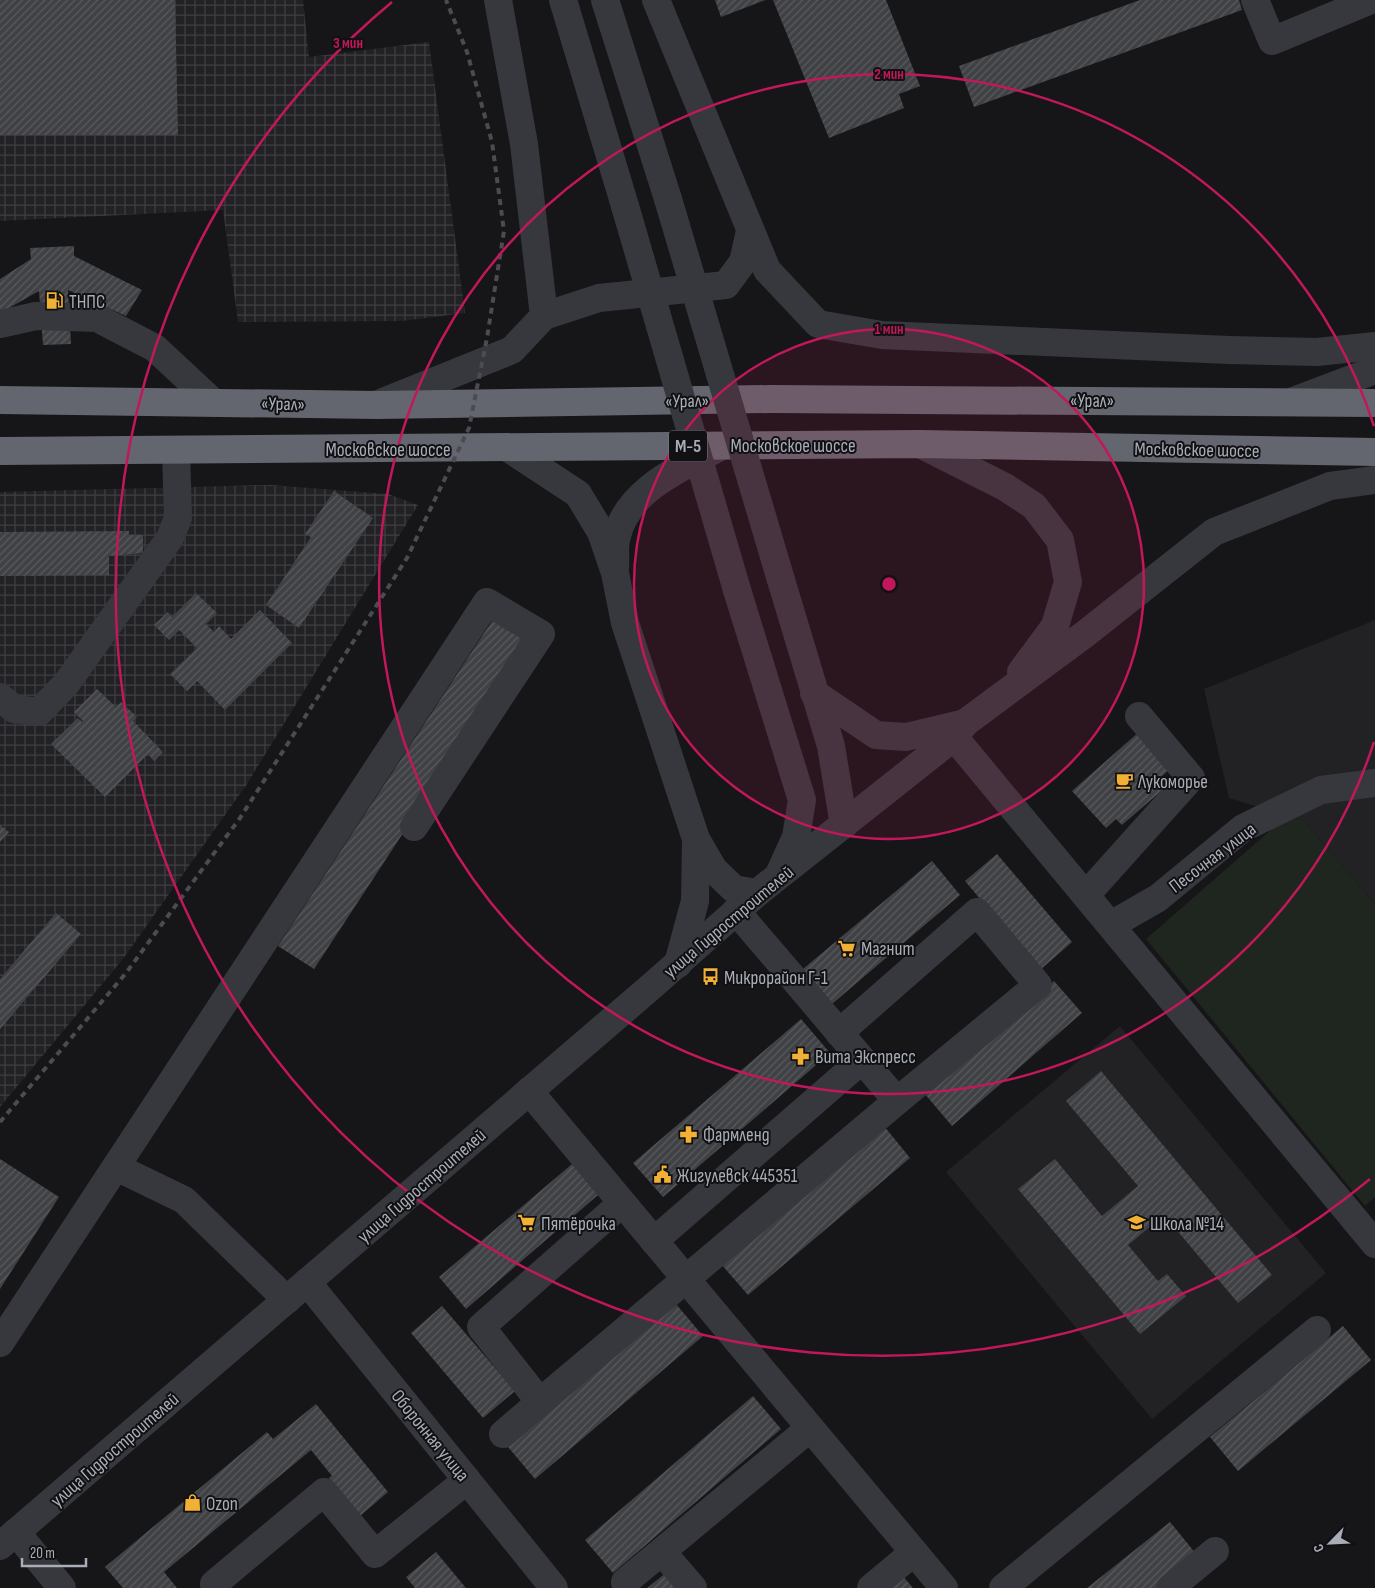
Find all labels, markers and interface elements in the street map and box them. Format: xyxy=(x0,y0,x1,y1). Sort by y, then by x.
text: 3 мин xyxy=(333,34,363,53)
text: 2 мин xyxy=(874,65,904,84)
fuel station icon: ТНПС xyxy=(45,291,65,311)
place label: ТНПС xyxy=(69,291,105,314)
text: 1 мин xyxy=(874,320,904,339)
street label: «Урал» xyxy=(665,390,709,413)
street label: «Урал» xyxy=(1070,390,1114,413)
street label: «Урал» xyxy=(261,393,305,416)
road number: М-5 xyxy=(669,431,707,462)
street label: Московское шоссе xyxy=(730,435,856,458)
street label: Московское шоссе xyxy=(1134,438,1260,463)
street label: Московское шоссе xyxy=(325,439,451,462)
centre of rings xyxy=(880,575,898,593)
cafe icon: Лукоморье xyxy=(1114,771,1134,791)
place label: Лукоморье xyxy=(1137,771,1208,794)
street label: Песочная улица xyxy=(1165,818,1261,898)
street label: улица Гидростроителей xyxy=(659,861,799,983)
supermarket icon: Магнит xyxy=(837,938,857,958)
place label: Магнит xyxy=(861,938,915,961)
bus stop icon: Микрорайон Г-1 xyxy=(700,967,720,987)
place label: Микрорайон Г-1 xyxy=(724,967,828,990)
pharmacy icon: Вита Экспресс xyxy=(791,1046,811,1066)
place label: Вита Экспресс xyxy=(815,1046,916,1069)
street label: улица Гидростроителей xyxy=(353,1124,491,1248)
pharmacy icon: Фармленд xyxy=(679,1124,699,1144)
place label: Фармленд xyxy=(703,1124,770,1147)
public building icon: Жигулевск 445351 xyxy=(653,1165,673,1185)
place label: Жигулевск 445351 xyxy=(677,1165,798,1188)
supermarket icon: Пятёрочка xyxy=(517,1213,537,1233)
place label: Пятёрочка xyxy=(541,1213,616,1236)
school or university icon: Школа №14 xyxy=(1126,1213,1146,1233)
place label: Школа №14 xyxy=(1150,1213,1224,1236)
street label: Оборонная улица xyxy=(386,1385,474,1487)
street label: улица Гидростроителей xyxy=(46,1388,184,1512)
shop icon: Ozon xyxy=(182,1493,202,1513)
place label: Ozon xyxy=(206,1493,238,1516)
north arrow xyxy=(1305,1518,1355,1568)
scale bar xyxy=(22,1536,86,1568)
text: С xyxy=(1309,1541,1328,1555)
text: 20 m xyxy=(30,1544,55,1563)

